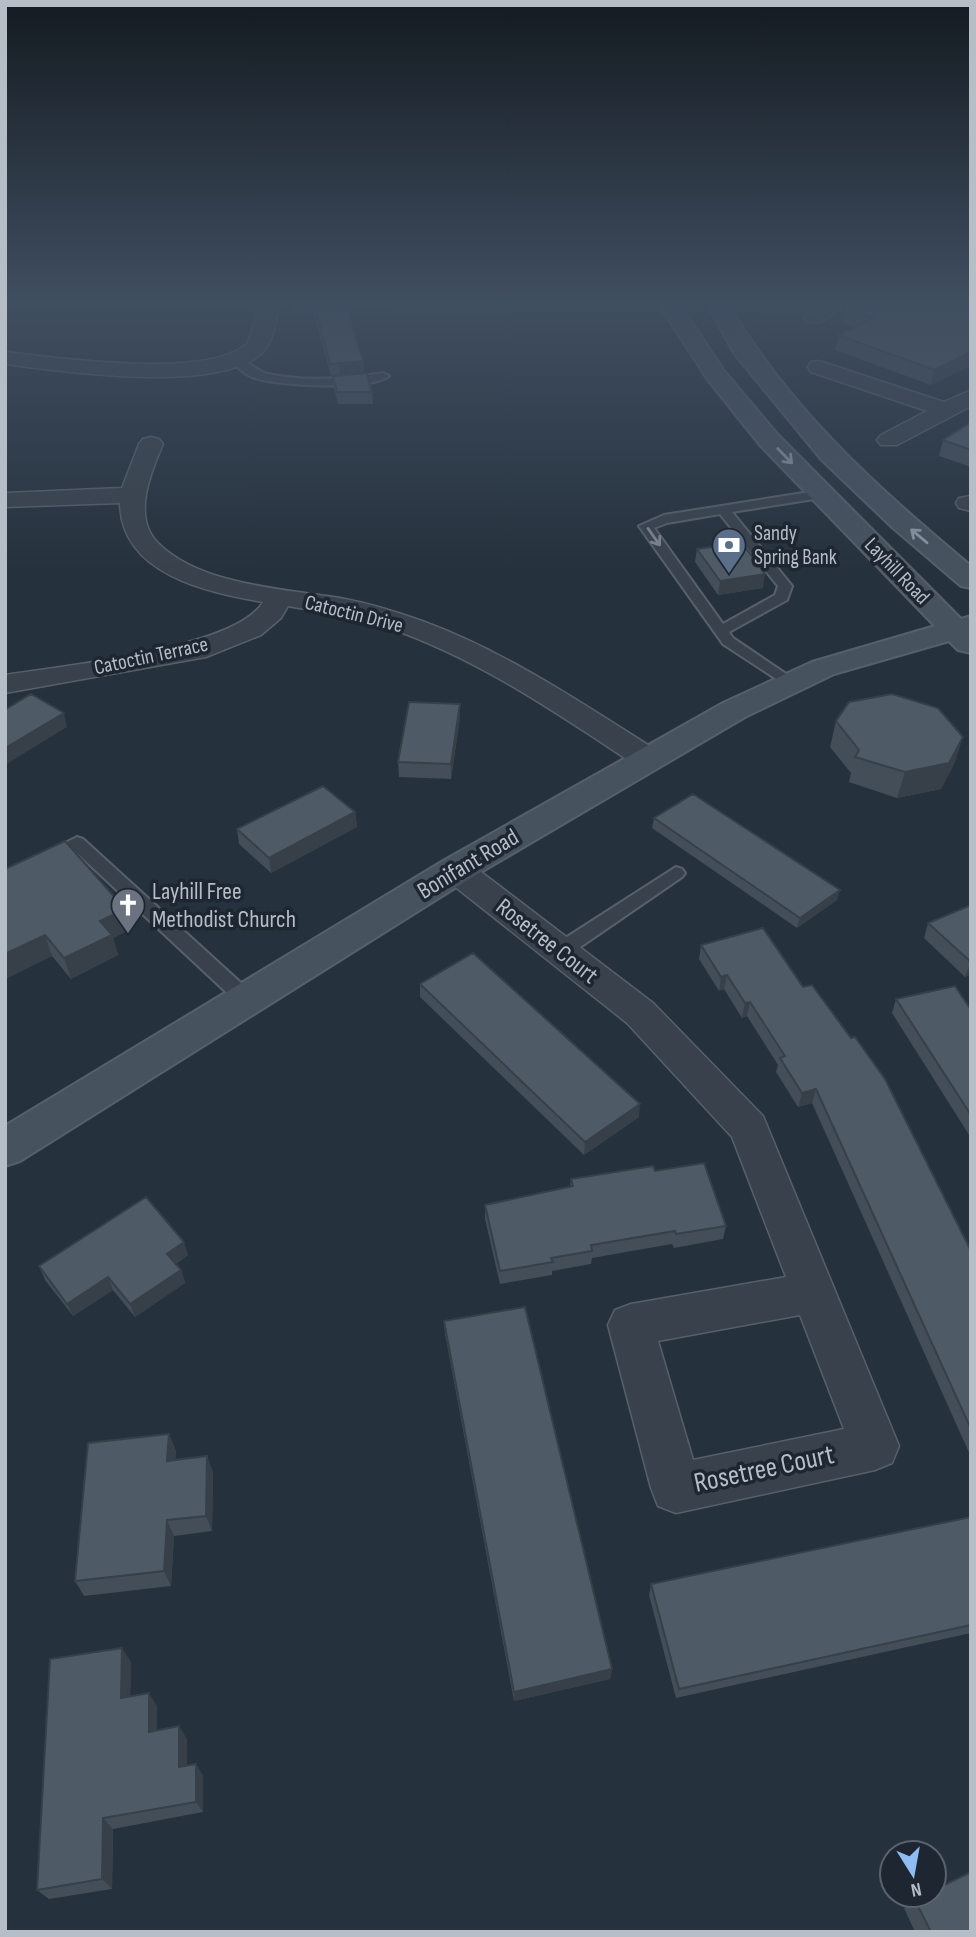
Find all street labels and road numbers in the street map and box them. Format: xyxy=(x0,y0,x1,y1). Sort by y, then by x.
street label: Layhill Road xyxy=(859,533,935,609)
street label: Catoctin Drive xyxy=(302,590,406,638)
street label: Catoctin Terrace xyxy=(92,632,210,680)
street label: Bonifant Road xyxy=(412,823,524,905)
street label: Rosetree Court xyxy=(490,892,604,990)
street label: Rosetree Court xyxy=(691,1438,837,1500)

